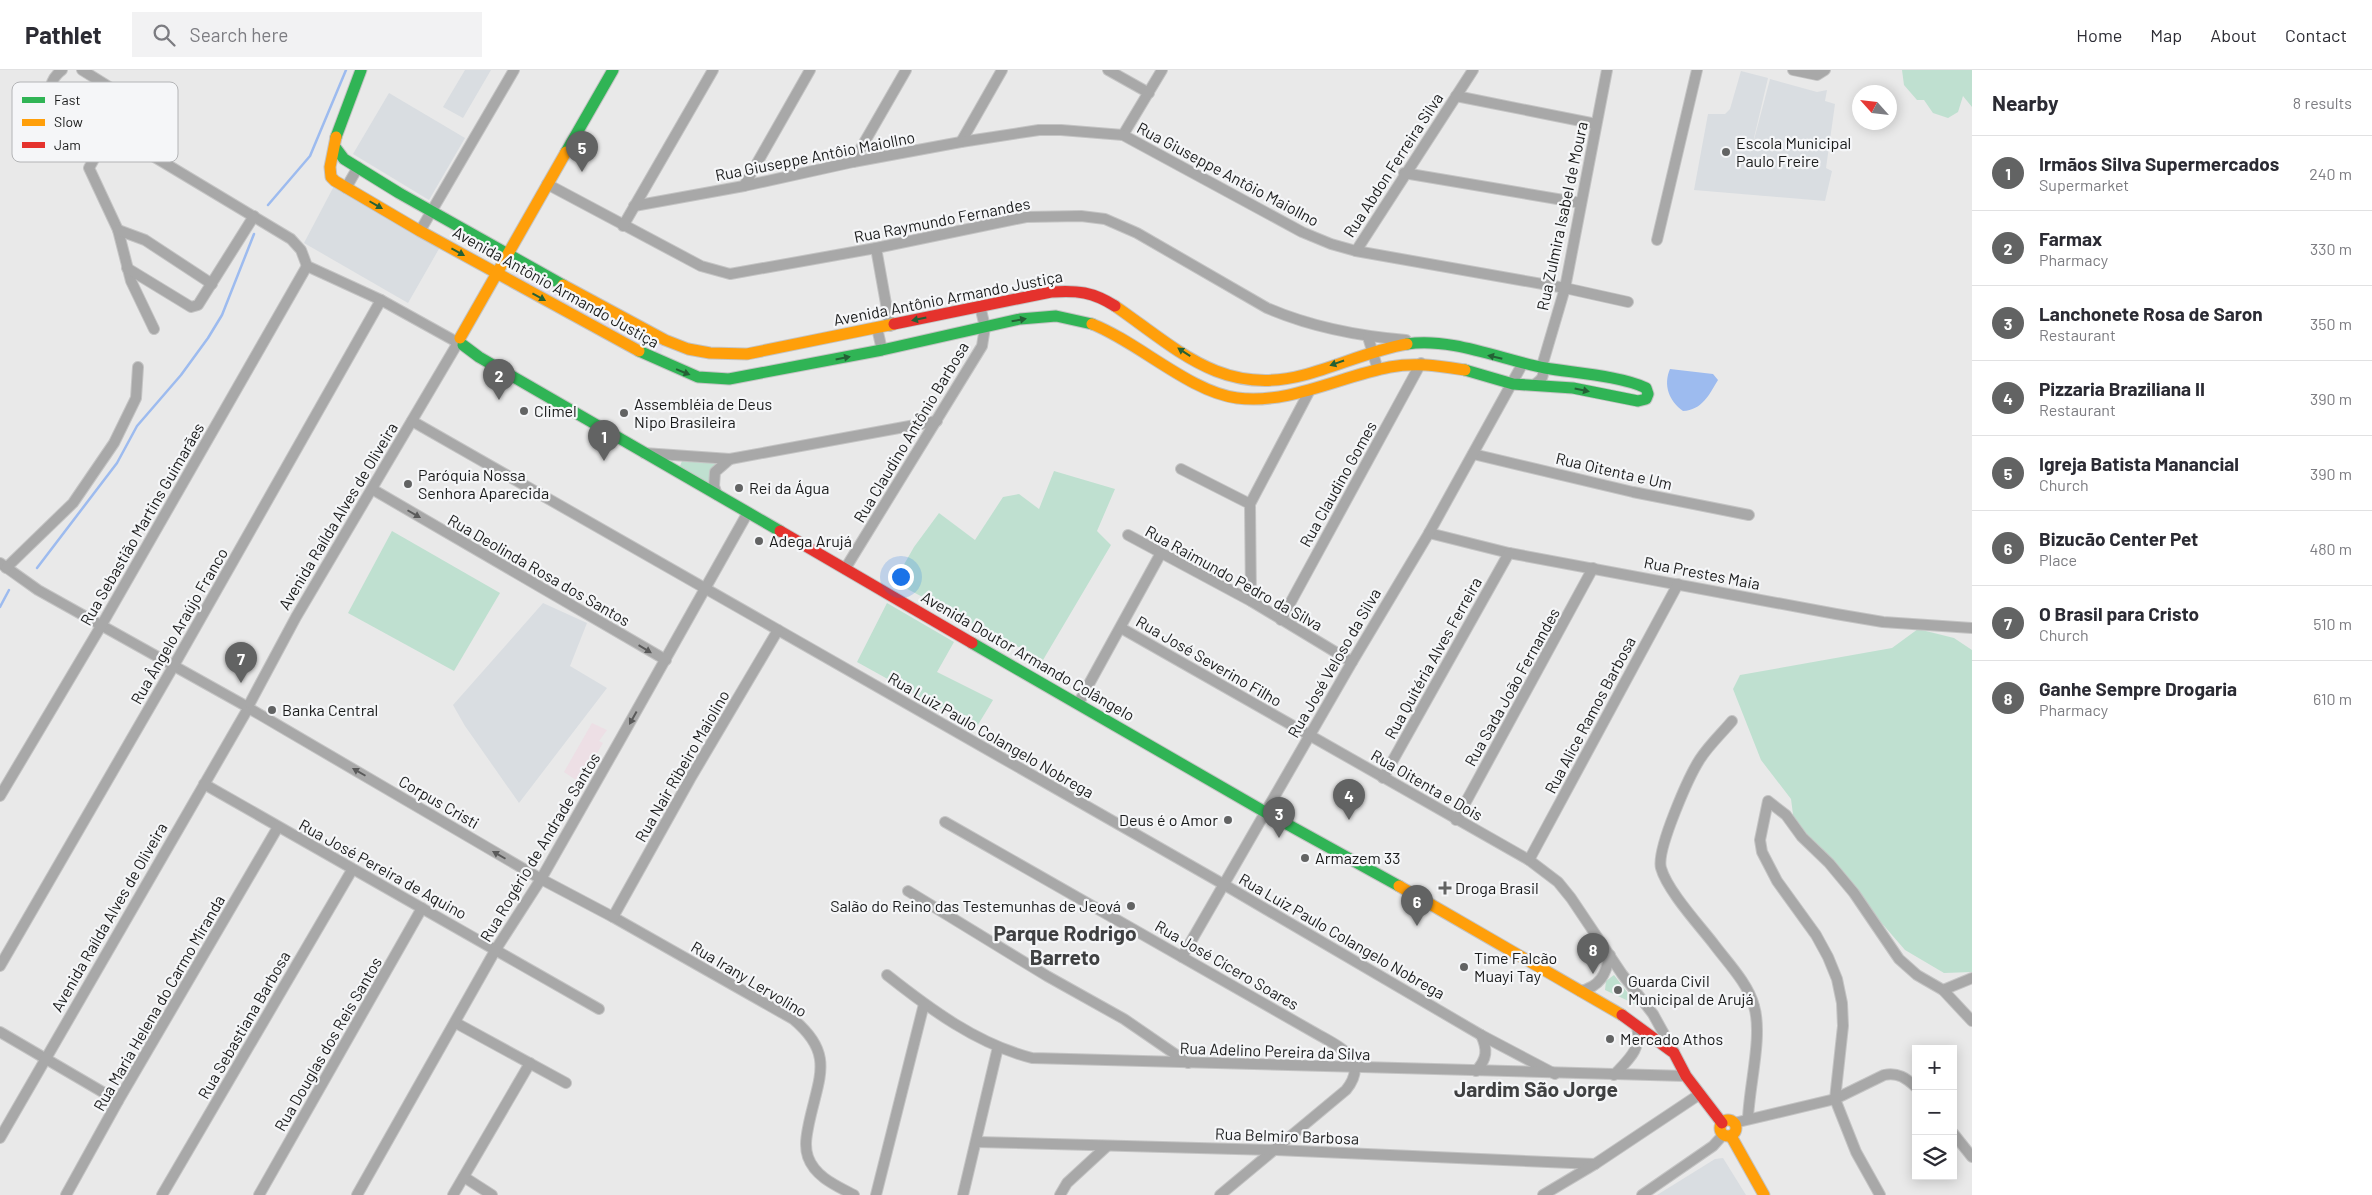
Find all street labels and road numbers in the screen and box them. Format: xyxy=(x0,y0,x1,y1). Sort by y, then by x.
street label: Rua Abdon Ferreira Silva xyxy=(1339,89,1446,241)
street label: Rua Giuseppe Antôio Maiollno xyxy=(1134,117,1322,230)
street label: Rua Zulmira Isabel de Moura xyxy=(1532,120,1591,312)
street label: Rua Giuseppe Antôio Maiollno xyxy=(713,127,916,184)
street label: Rua Raymundo Fernandes xyxy=(852,193,1032,246)
street label: Avenida Antônio Armando Justiça xyxy=(450,222,663,351)
street label: Avenida Antônio Armando Justiça xyxy=(832,266,1064,329)
street label: Rua Claudino Antônio Barbosa xyxy=(849,338,972,526)
street label: Rua Claudino Gomes xyxy=(1295,418,1380,550)
street label: Rua Sebastião Martins Guimarães xyxy=(76,419,208,629)
street label: Avenida Raílda Alves de Oliveira xyxy=(274,419,401,613)
street label: Rua Oitenta e Um xyxy=(1554,448,1674,493)
street label: Rua Deolinda Rosa dos Santos xyxy=(445,510,634,630)
street label: Rua Raimundo Pedro da Silva xyxy=(1142,521,1326,634)
street label: Rua Ângelo Araújo Franco xyxy=(126,544,231,707)
street label: Rua Prestes Maia xyxy=(1642,552,1762,593)
street label: Rua Quitéria Alves Ferreira xyxy=(1380,574,1485,742)
street label: Rua José Veloso da Silva xyxy=(1283,585,1384,741)
street label: Avenida Doutor Armando Colângelo xyxy=(918,587,1138,725)
street label: Rua Sada João Fernandes xyxy=(1460,604,1563,769)
street label: Rua José Severino Filho xyxy=(1133,611,1285,710)
street label: Rua Alice Ramos Barbosa xyxy=(1540,633,1639,797)
street label: Rua Luiz Paulo Colangelo Nobrega xyxy=(885,668,1098,801)
street label: Rua Nair Ribeiro Maiolino xyxy=(630,687,733,845)
street label: Rua Oitenta e Dois xyxy=(1368,745,1486,824)
street label: Rua Rogério de Andrade Santos xyxy=(476,749,604,945)
street label: Corpus Cristi xyxy=(396,771,483,832)
street label: Rua José Pereira de Aquino xyxy=(296,814,470,923)
street label: Avenida Raílda Alves de Oliveira xyxy=(47,819,171,1015)
street label: Rua Luiz Paulo Colangelo Nobrega xyxy=(1236,869,1449,1002)
street label: Rua Maria Helena do Carmo Miranda xyxy=(89,891,228,1114)
street label: Rua José Cícero Soares xyxy=(1152,916,1302,1013)
street label: Rua Irany Lervolino xyxy=(688,936,811,1021)
street label: Rua Sebastiana Barbosa xyxy=(193,947,294,1102)
street label: Rua Douglas dos Reis Santos xyxy=(270,953,385,1134)
street label: Rua Adelino Pereira da Silva xyxy=(1179,1038,1371,1063)
street label: Rua Belmiro Barbosa xyxy=(1215,1123,1359,1148)

